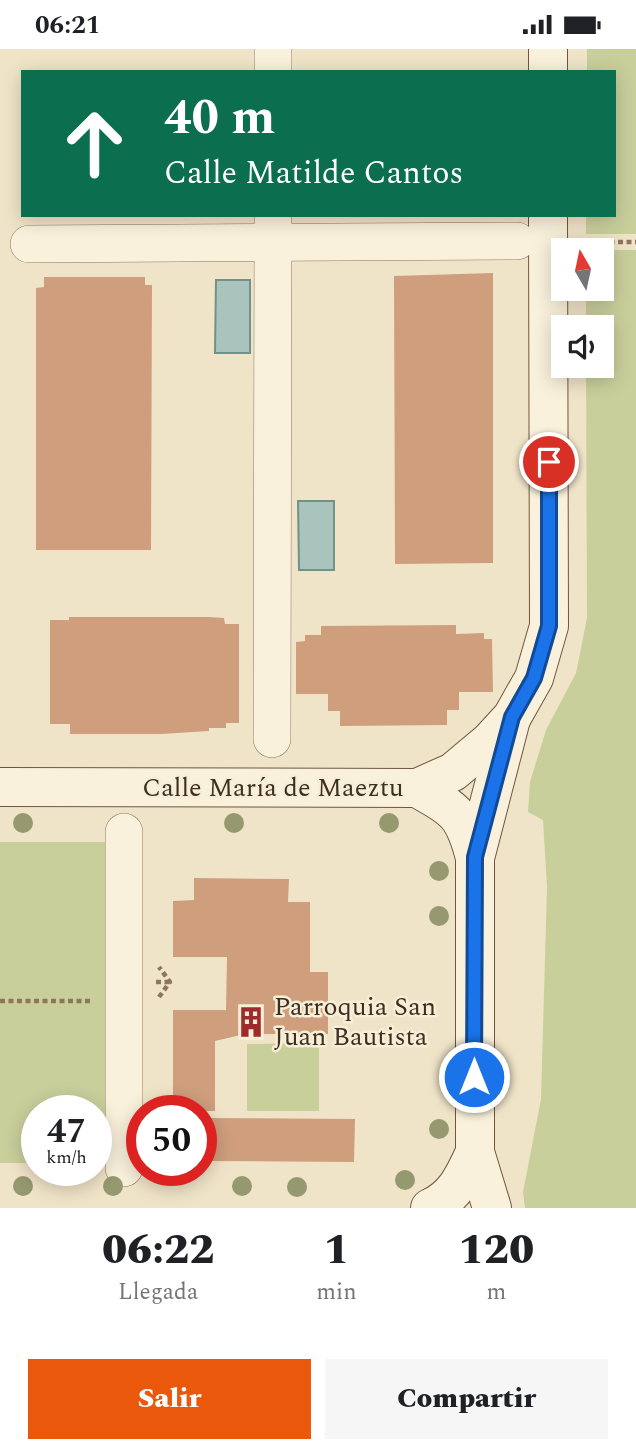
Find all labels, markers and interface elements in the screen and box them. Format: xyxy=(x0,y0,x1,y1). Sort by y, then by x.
text: 06:21 xyxy=(35,5,100,45)
text: 40 m xyxy=(164,81,275,156)
icon: ahead xyxy=(49,98,140,189)
text: Calle Matilde Cantos xyxy=(164,149,463,198)
north arrow xyxy=(551,238,614,301)
map controls xyxy=(551,238,614,378)
button: sound xyxy=(551,315,614,378)
pin xyxy=(519,432,579,492)
icon: arrive xyxy=(530,443,568,481)
street label: Calle María de Maeztu xyxy=(142,768,404,808)
place label: Parroquia San Juan Bautista xyxy=(274,987,436,1057)
building icon: Parroquia San Juan Bautista xyxy=(234,1005,268,1039)
position arrow xyxy=(437,1040,511,1114)
speed limit sign: 50 xyxy=(126,1095,217,1186)
text: 47 xyxy=(47,1105,86,1158)
text: km/h xyxy=(46,1144,87,1171)
text: 06:22 xyxy=(102,1219,214,1282)
text: 1 xyxy=(324,1219,349,1282)
text: 120 xyxy=(458,1219,534,1282)
text: Llegada xyxy=(118,1275,198,1310)
text: min xyxy=(316,1275,357,1310)
text: m xyxy=(486,1275,506,1310)
button: Salir xyxy=(28,1359,311,1439)
button: Compartir xyxy=(325,1359,608,1439)

